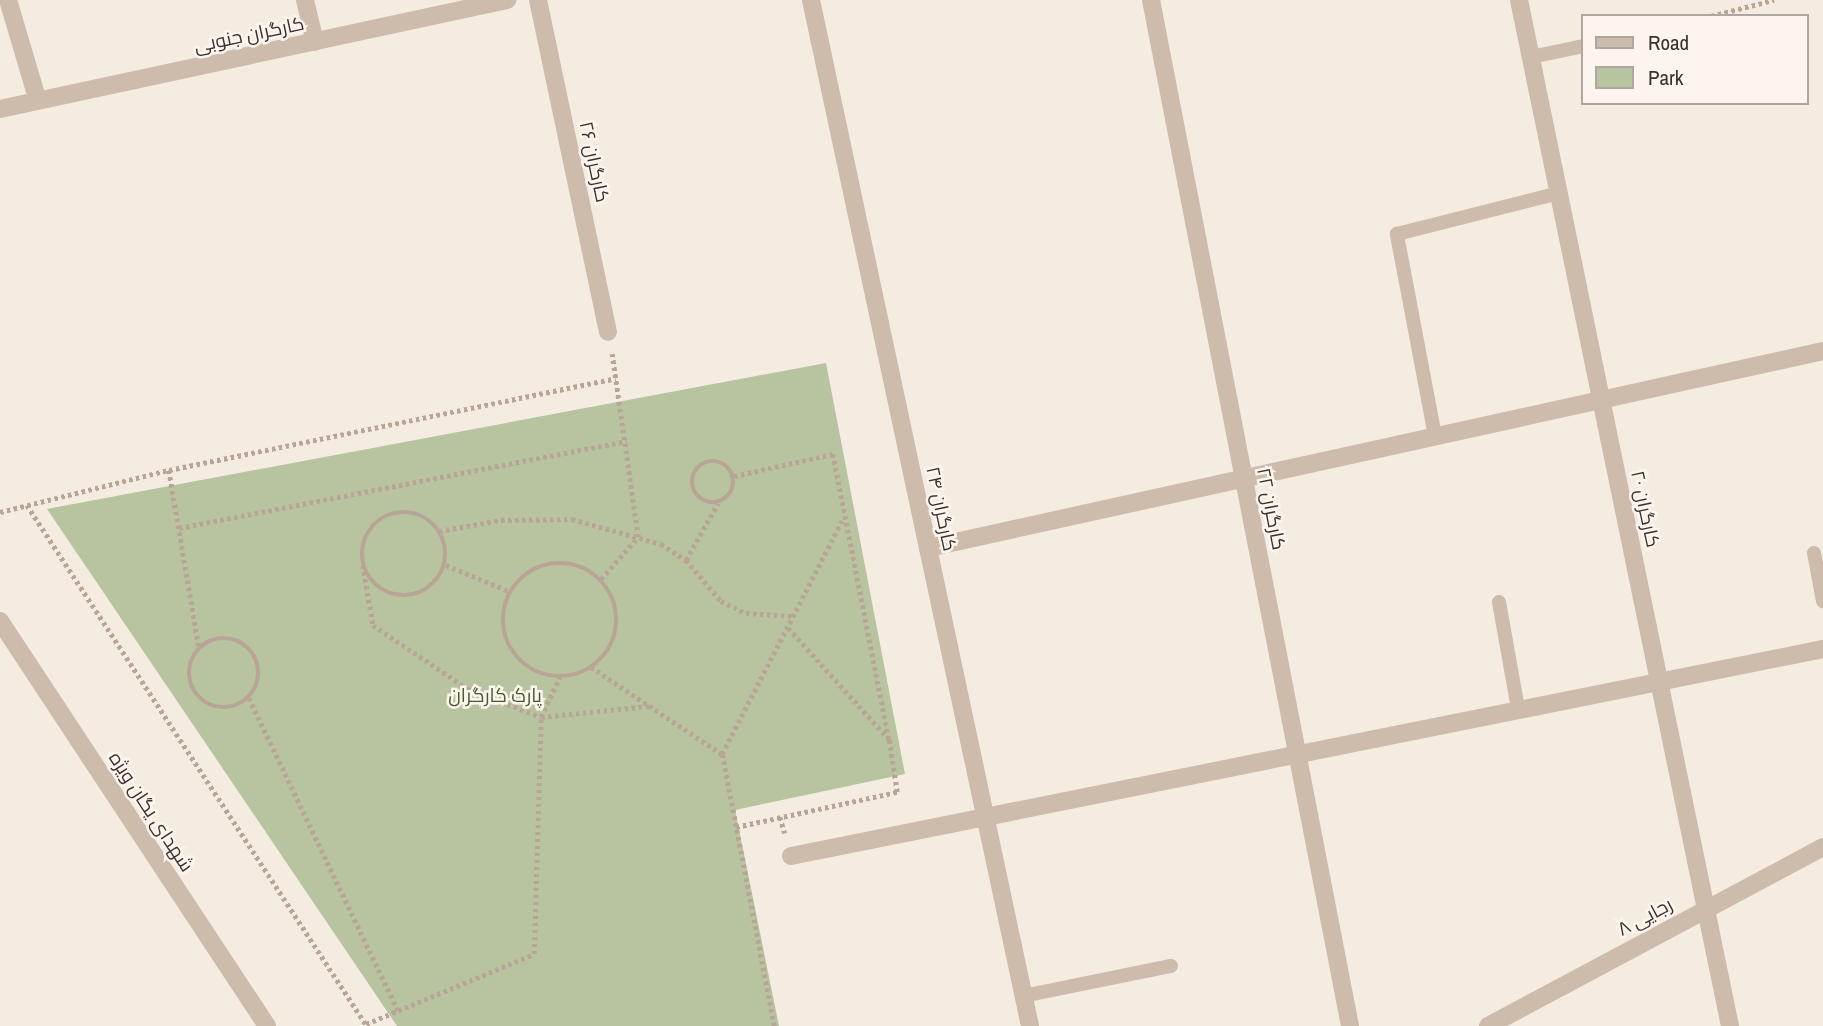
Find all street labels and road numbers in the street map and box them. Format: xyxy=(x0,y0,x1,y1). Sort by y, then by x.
street label: کارگران جنوبی xyxy=(192,12,306,58)
street label: کارگران ۲۶ xyxy=(574,119,614,205)
street label: کارگران ۲۴ xyxy=(921,465,961,553)
street label: کارگران ۲۲ xyxy=(1252,466,1290,552)
street label: کارگران ۲۰ xyxy=(1626,469,1664,549)
street label: شهدای یگان ویژه xyxy=(104,748,198,876)
street label: رجایی ۸ xyxy=(1614,893,1676,941)

